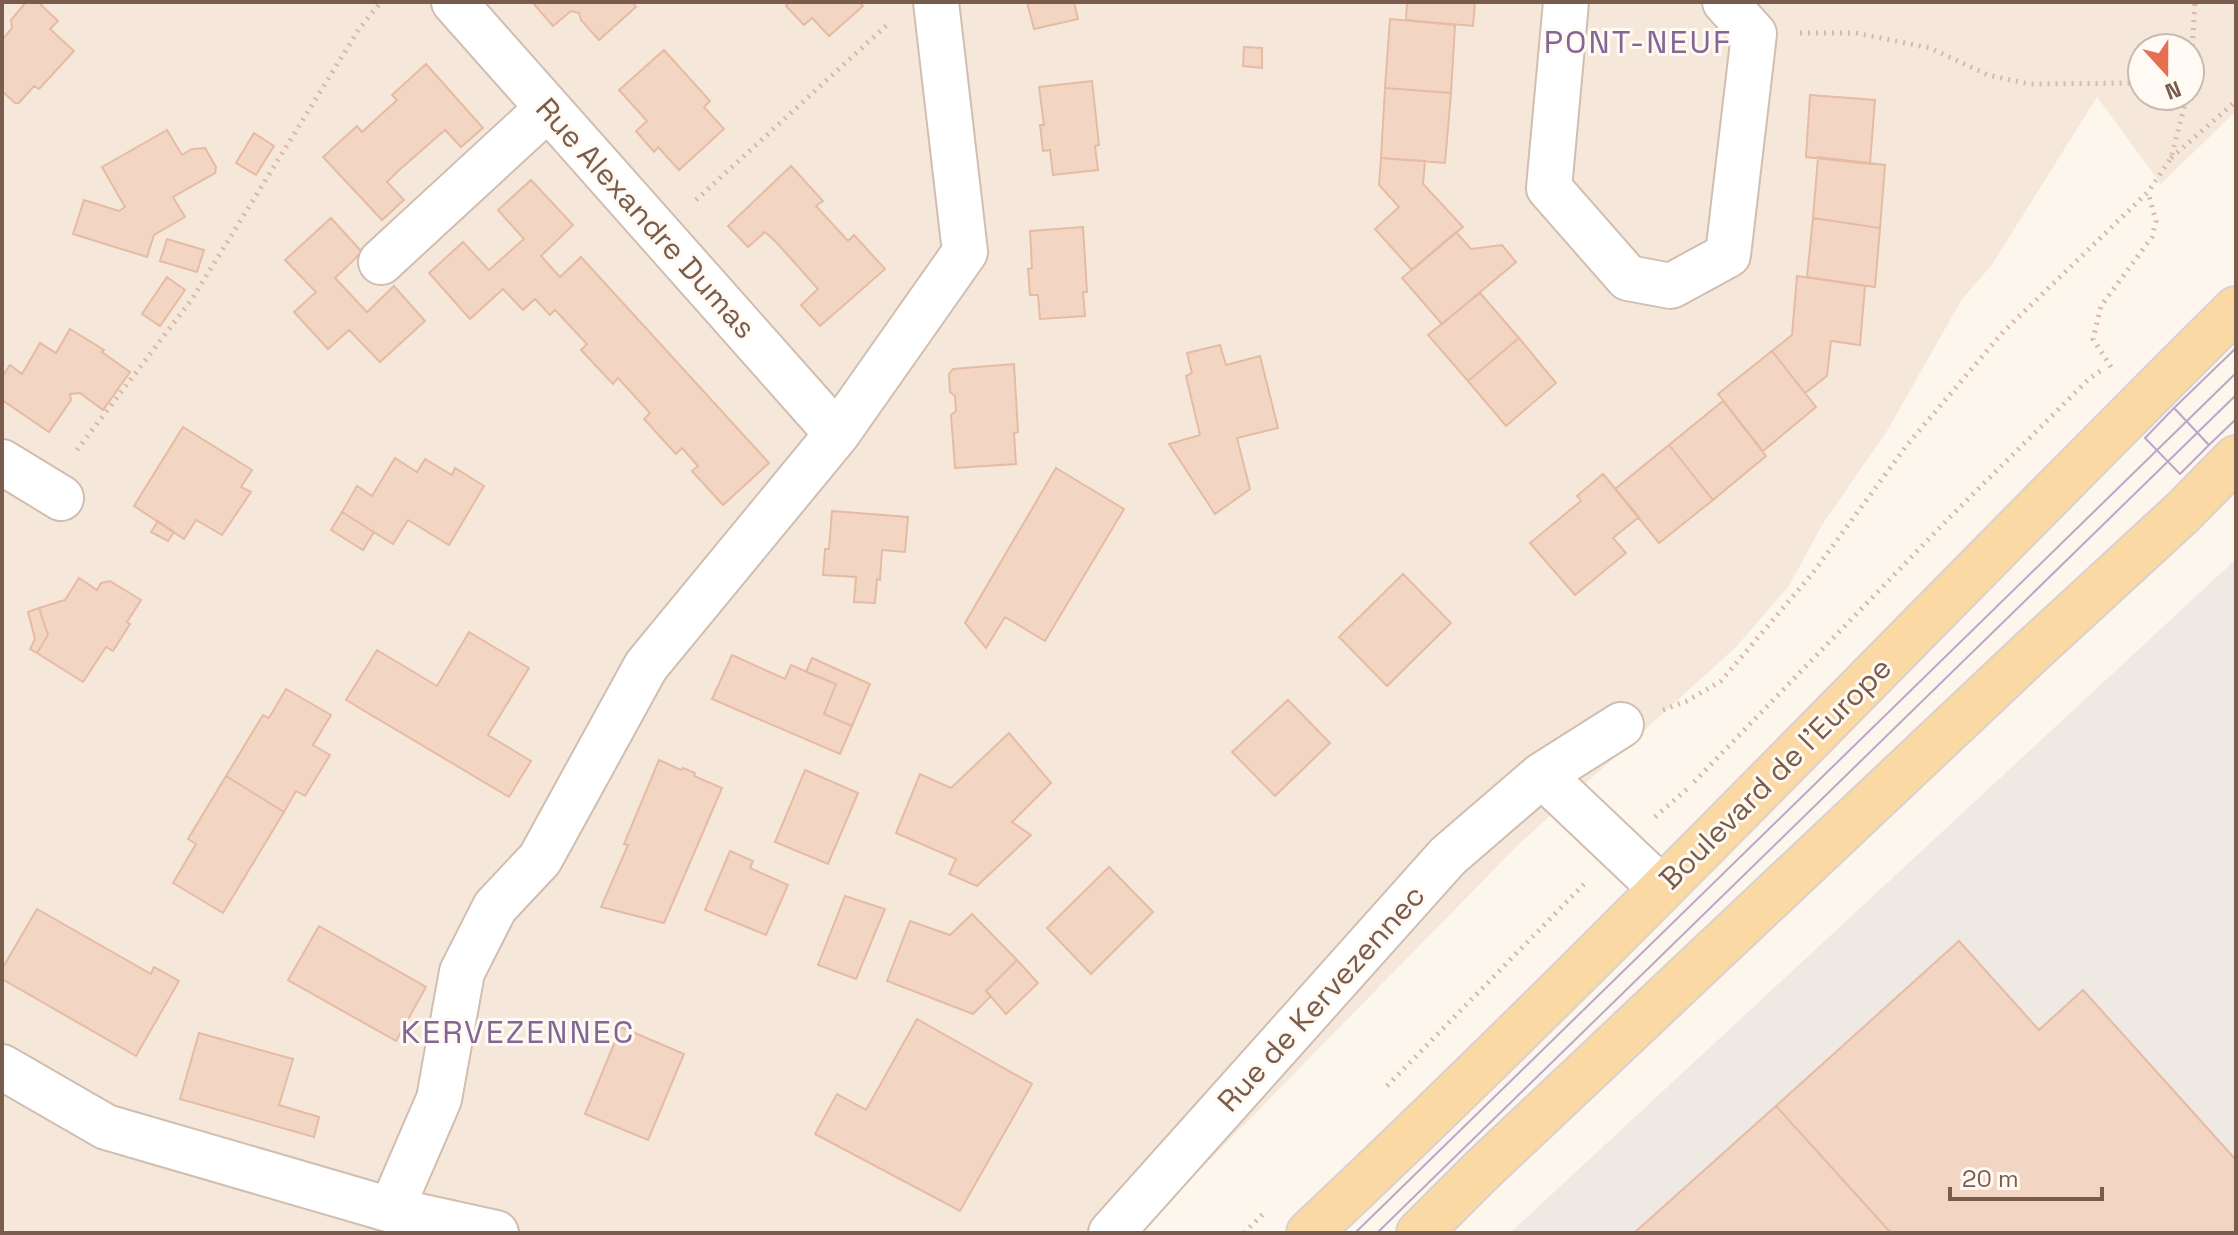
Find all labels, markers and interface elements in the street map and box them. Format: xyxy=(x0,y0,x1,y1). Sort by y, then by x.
district label: PONT-NEUF xyxy=(1544,22,1732,62)
north arrow xyxy=(2126,32,2206,112)
text: N xyxy=(2161,75,2185,106)
street label: Rue Alexandre Dumas xyxy=(527,89,765,347)
street label: Boulevard de l'Europe xyxy=(1650,648,1900,898)
street label: Rue de Kervezennec xyxy=(1209,876,1433,1120)
district label: KERVEZENNEC xyxy=(401,1012,635,1052)
scale bar xyxy=(1950,1151,2102,1201)
text: 20 m xyxy=(1962,1163,2019,1194)

